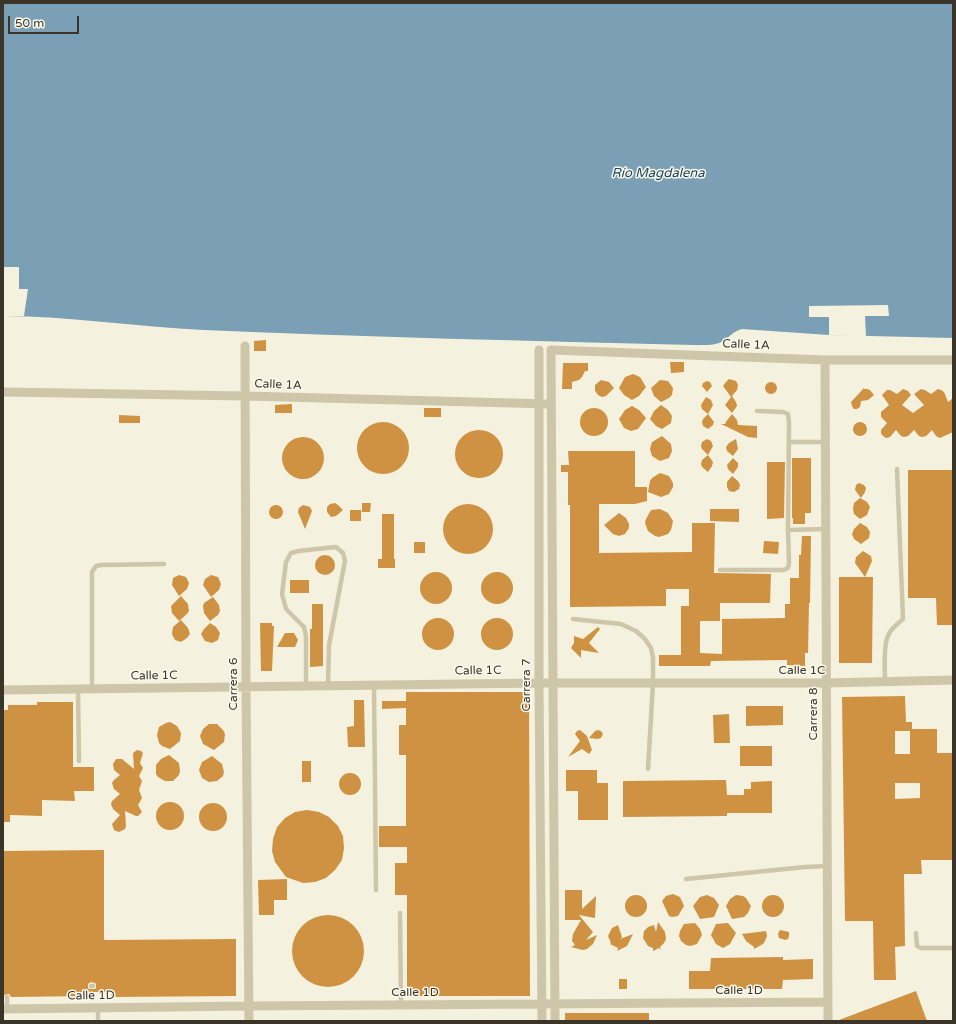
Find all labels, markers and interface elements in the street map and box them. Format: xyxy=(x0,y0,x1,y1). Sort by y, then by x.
scale bar xyxy=(10,8,81,34)
text: 50 m xyxy=(15,16,44,30)
water label: Río Magdalena xyxy=(611,166,705,182)
street label: Calle 1A xyxy=(722,337,770,353)
street label: Calle 1A xyxy=(254,377,302,393)
street label: Carrera 6 xyxy=(227,658,241,710)
street label: Carrera 7 xyxy=(520,659,534,711)
street label: Calle 1C xyxy=(454,663,502,679)
street label: Calle 1C xyxy=(779,664,825,678)
street label: Calle 1C xyxy=(130,668,178,684)
street label: Carrera 8 xyxy=(807,688,821,740)
street label: Calle 1D xyxy=(715,984,763,998)
street label: Calle 1D xyxy=(391,986,439,1000)
street label: Calle 1D xyxy=(67,988,115,1004)

